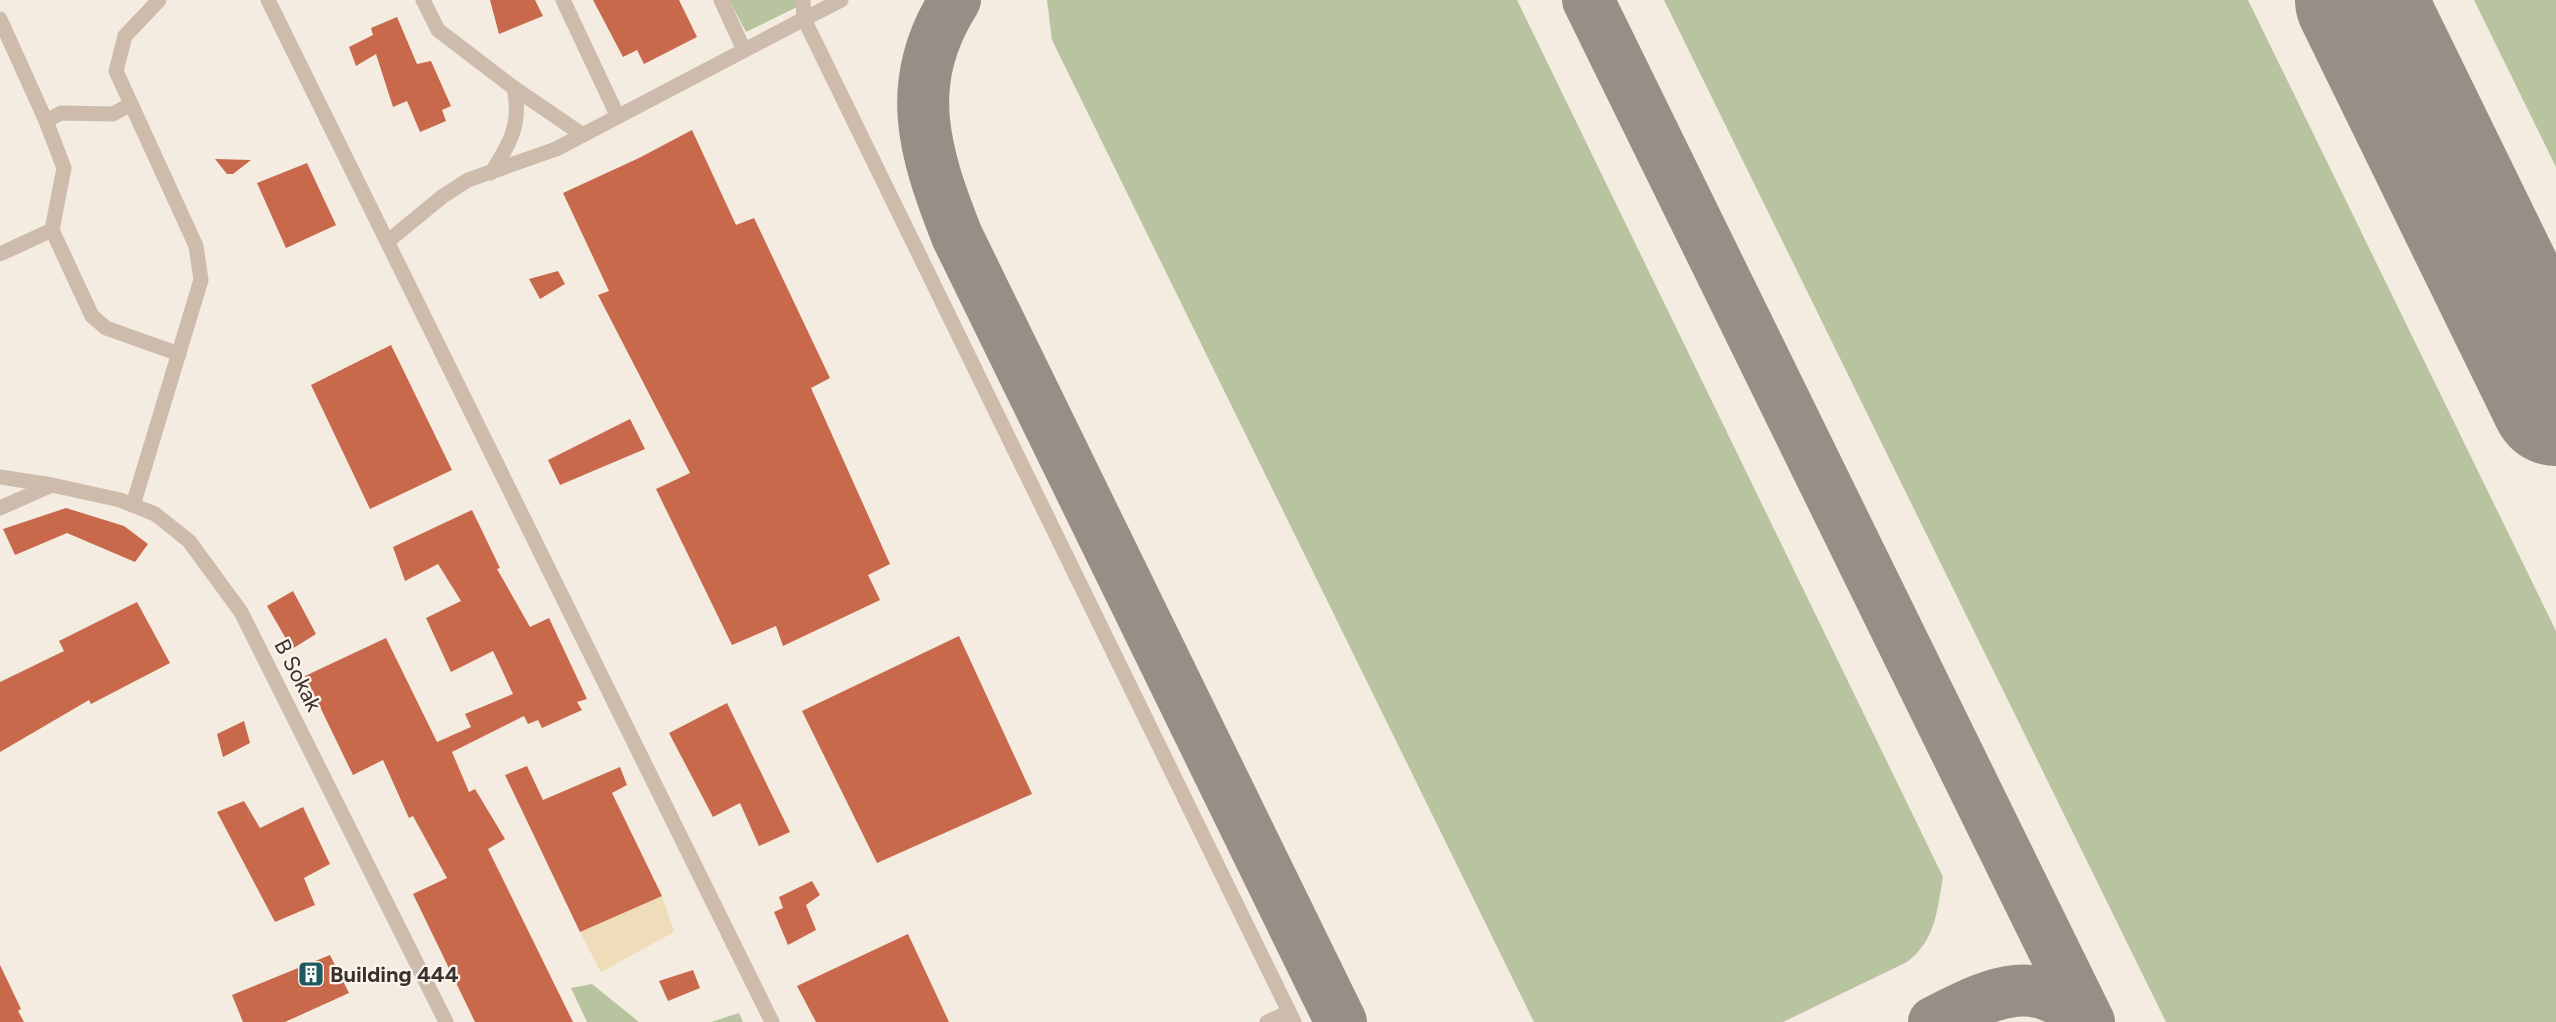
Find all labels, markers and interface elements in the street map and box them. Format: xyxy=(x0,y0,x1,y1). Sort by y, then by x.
street label: B Sokak xyxy=(268,634,328,716)
building icon: Building 444 xyxy=(296,959,326,989)
place label: Building 444 xyxy=(330,961,459,988)

